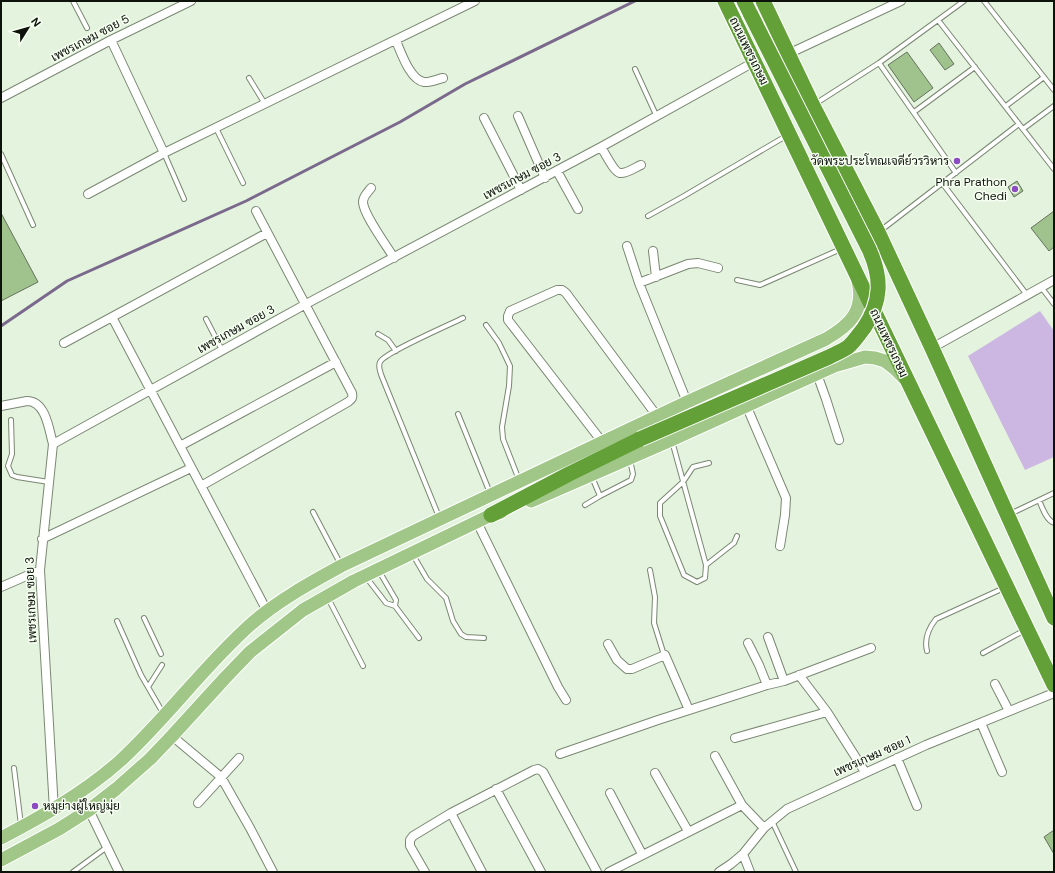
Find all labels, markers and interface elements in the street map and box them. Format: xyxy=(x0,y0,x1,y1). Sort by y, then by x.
north arrow xyxy=(8,8,48,48)
street label: เพชรเกษม ซอย 5 xyxy=(48,11,132,65)
street label: ถนนเพชรเกษม xyxy=(726,14,772,88)
text: N xyxy=(28,15,44,29)
street label: เพชรเกษม ซอย 3 xyxy=(480,149,564,203)
place label: วัดพระประโทณเจดีย์วรวิหาร xyxy=(811,153,949,169)
marker: วัดพระประโทณเจดีย์วรวิหาร xyxy=(952,156,962,166)
place label: Phra Prathon Chedi xyxy=(936,174,1007,204)
marker: Phra Prathon Chedi xyxy=(1010,184,1020,194)
street label: เพชรเกษม ซอย 3 xyxy=(194,301,278,357)
street label: ถนนเพชรเกษม xyxy=(866,306,912,380)
street label: เพชรเกษม ซอย 3 xyxy=(21,557,41,643)
street label: เพชรเกษม ซอย 1 xyxy=(831,732,913,780)
place label: หมูย่างผู้ใหญ่มุ่ย xyxy=(43,798,120,815)
marker: หมูย่างผู้ใหญ่มุ่ย xyxy=(30,801,40,811)

